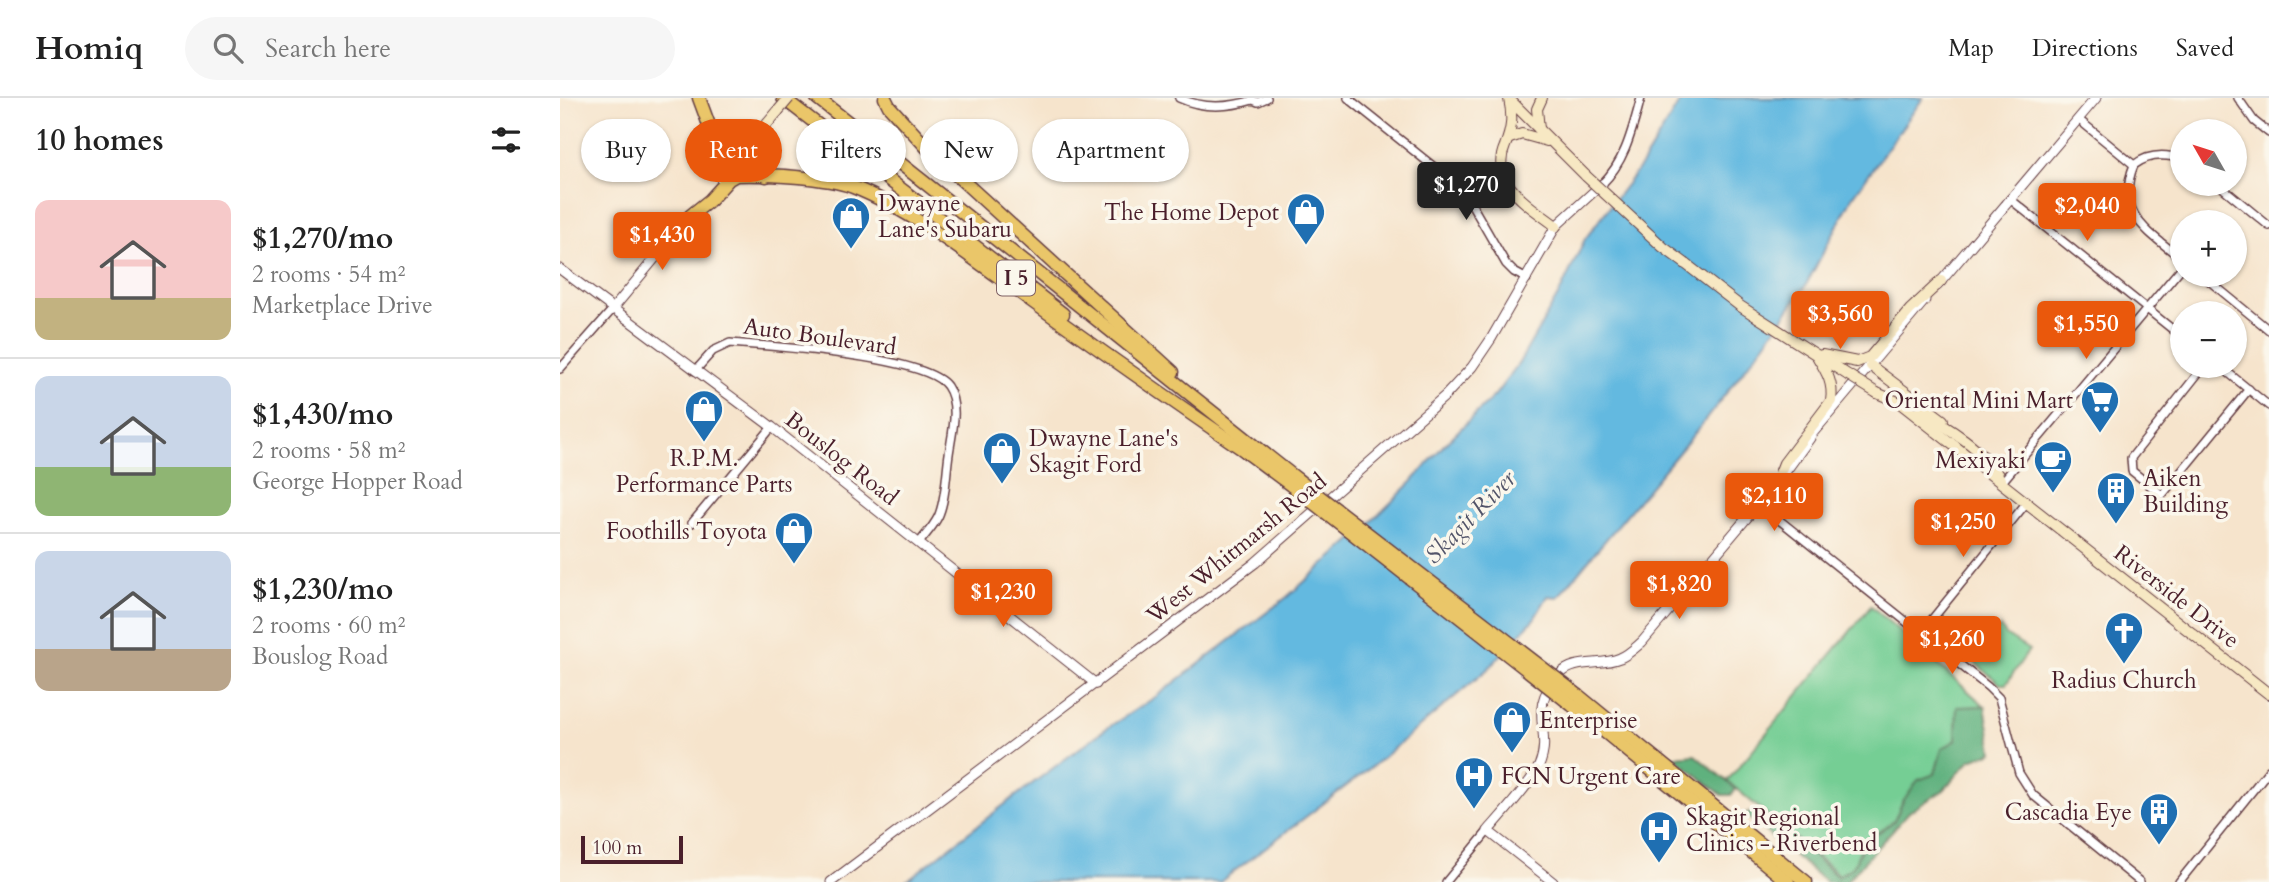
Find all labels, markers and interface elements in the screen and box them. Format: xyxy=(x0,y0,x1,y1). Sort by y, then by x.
search box xyxy=(185,17,675,80)
text: Homiq xyxy=(35,26,143,71)
icon: search xyxy=(209,29,247,67)
text: Search here xyxy=(265,31,391,66)
text: Map xyxy=(1948,32,1994,65)
text: Directions xyxy=(2032,32,2138,65)
text: Saved xyxy=(2176,32,2234,65)
chip: Buy xyxy=(581,119,671,182)
chip: Rent xyxy=(685,119,782,182)
chip: Filters xyxy=(796,119,906,182)
chip: New xyxy=(920,119,1018,182)
chip: Apartment xyxy=(1032,119,1189,182)
north arrow xyxy=(2170,119,2247,196)
map controls xyxy=(2170,119,2247,378)
text: 10 homes xyxy=(35,120,164,161)
icon: filters xyxy=(487,121,525,159)
pin: $1,270 xyxy=(1409,162,1523,222)
text: $1,270 xyxy=(1433,169,1499,200)
pin: $2,040 xyxy=(2030,184,2144,243)
place label: Dwayne Lane's Subaru xyxy=(878,188,1012,245)
text: $2,040 xyxy=(2054,190,2120,221)
shop icon: The Home Depot xyxy=(1285,191,1327,246)
shop icon: Dwayne Lane's Subaru xyxy=(830,195,872,250)
place label: The Home Depot xyxy=(1104,197,1279,228)
button: + xyxy=(2170,210,2247,287)
pin: $1,430 xyxy=(605,212,719,272)
text: $1,270/mo xyxy=(252,218,393,259)
text: $1,430 xyxy=(629,219,695,250)
icon: home xyxy=(91,228,175,312)
text: 2 rooms · 54 m² xyxy=(252,259,405,290)
road number: I 5 xyxy=(997,260,1035,296)
text: Marketplace Drive xyxy=(252,290,433,321)
pin: $3,560 xyxy=(1783,292,1897,351)
text: $3,560 xyxy=(1807,298,1873,329)
button: − xyxy=(2170,301,2247,378)
pin: $1,550 xyxy=(2029,302,2143,361)
text: $1,550 xyxy=(2053,308,2119,339)
street label: Auto Boulevard xyxy=(741,310,899,363)
supermarket icon: Oriental Mini Mart xyxy=(2079,379,2121,434)
place label: Oriental Mini Mart xyxy=(1884,385,2073,416)
shop icon: R.P.M. Performance Parts xyxy=(683,388,725,443)
text: $1,430/mo xyxy=(252,394,393,435)
icon: home xyxy=(91,404,175,488)
street label: Bouslog Road xyxy=(778,404,906,513)
place label: Dwayne Lane's Skagit Ford xyxy=(1029,423,1178,480)
shop icon: Dwayne Lane's Skagit Ford xyxy=(981,430,1023,485)
text: 2 rooms · 58 m² xyxy=(252,435,405,466)
cafe icon: Mexiyaki xyxy=(2032,439,2074,494)
place label: R.P.M. Performance Parts xyxy=(616,443,792,500)
place label: Mexiyaki xyxy=(1935,445,2026,476)
water label: Skagit River xyxy=(1418,463,1524,571)
place label: Aiken Building xyxy=(2143,463,2228,520)
text: George Hopper Road xyxy=(252,466,463,497)
street label: West Whitmarsh Road xyxy=(1139,466,1334,631)
building icon: Aiken Building xyxy=(2095,470,2137,525)
pin: $2,110 xyxy=(1717,474,1831,533)
text: $2,110 xyxy=(1741,480,1807,511)
pin: $1,250 xyxy=(1906,500,2020,559)
text: $1,250 xyxy=(1930,506,1996,537)
shop icon: Foothills Toyota xyxy=(773,510,815,565)
place label: Foothills Toyota xyxy=(606,516,767,547)
street label: Riverside Drive xyxy=(2107,538,2246,655)
pin: $1,820 xyxy=(1622,561,1736,621)
text: $1,820 xyxy=(1646,568,1712,599)
text: $1,230/mo xyxy=(252,569,393,610)
pin: $1,230 xyxy=(946,570,1060,629)
text: $1,230 xyxy=(970,576,1036,607)
icon: home xyxy=(91,579,175,663)
text: 2 rooms · 60 m² xyxy=(252,610,405,641)
church icon: Radius Church xyxy=(2103,610,2145,665)
pin: $1,260 xyxy=(1895,616,2009,676)
text: $1,260 xyxy=(1919,623,1985,654)
text: Bouslog Road xyxy=(252,641,388,672)
place label: Radius Church xyxy=(2051,665,2197,696)
shop icon: Enterprise xyxy=(1491,699,1533,754)
place label: Enterprise xyxy=(1539,705,1638,736)
hospital icon: FCN Urgent Care xyxy=(1453,755,1495,810)
place label: FCN Urgent Care xyxy=(1501,761,1681,792)
building icon: Cascadia Eye xyxy=(2138,791,2180,846)
place label: Cascadia Eye xyxy=(2005,797,2132,828)
place label: Skagit Regional Clinics - Riverbend xyxy=(1686,802,1878,859)
hospital icon: Skagit Regional Clinics - Riverbend xyxy=(1638,809,1680,864)
scale bar xyxy=(581,833,682,865)
text: 100 m xyxy=(592,835,642,861)

